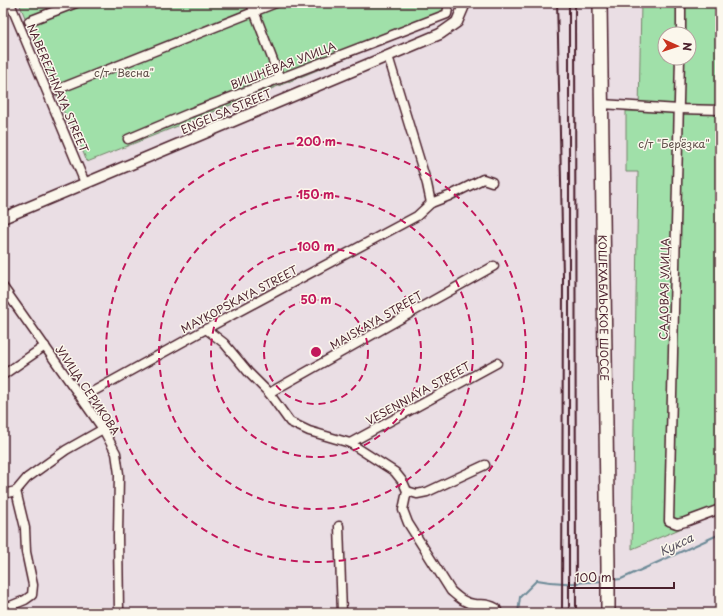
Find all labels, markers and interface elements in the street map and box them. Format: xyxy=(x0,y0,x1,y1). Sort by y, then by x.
street label: NABEREZHNAYA STREET xyxy=(23,21,93,155)
north arrow xyxy=(657,26,697,66)
street label: ВИШНЁВАЯ УЛИЦА xyxy=(228,37,339,93)
text: N xyxy=(679,42,696,52)
park label: с/т "Весна" xyxy=(94,64,154,81)
street label: ENGELSA STREET xyxy=(178,84,275,138)
text: 200 m xyxy=(296,132,336,150)
park label: с/т "Берёзка" xyxy=(638,135,710,152)
text: 150 m xyxy=(298,185,334,203)
street label: КОШЕХАБЛЬСКОЕ ШОССЕ xyxy=(595,235,614,381)
text: 100 m xyxy=(297,237,335,255)
street label: САДОВАЯ УЛИЦА xyxy=(655,237,673,340)
street label: MAYKOPSKAYA STREET xyxy=(177,261,301,337)
street label: MAISKAYA STREET xyxy=(326,286,426,354)
text: 50 m xyxy=(300,290,332,308)
street label: УЛИЦА СЕРИКОВА xyxy=(52,342,124,438)
centre of rings xyxy=(309,345,323,359)
street label: VESENNIAYA STREET xyxy=(363,357,474,429)
water label: Кукса xyxy=(656,528,697,560)
scale bar xyxy=(569,564,674,590)
text: 100 m xyxy=(575,568,612,586)

